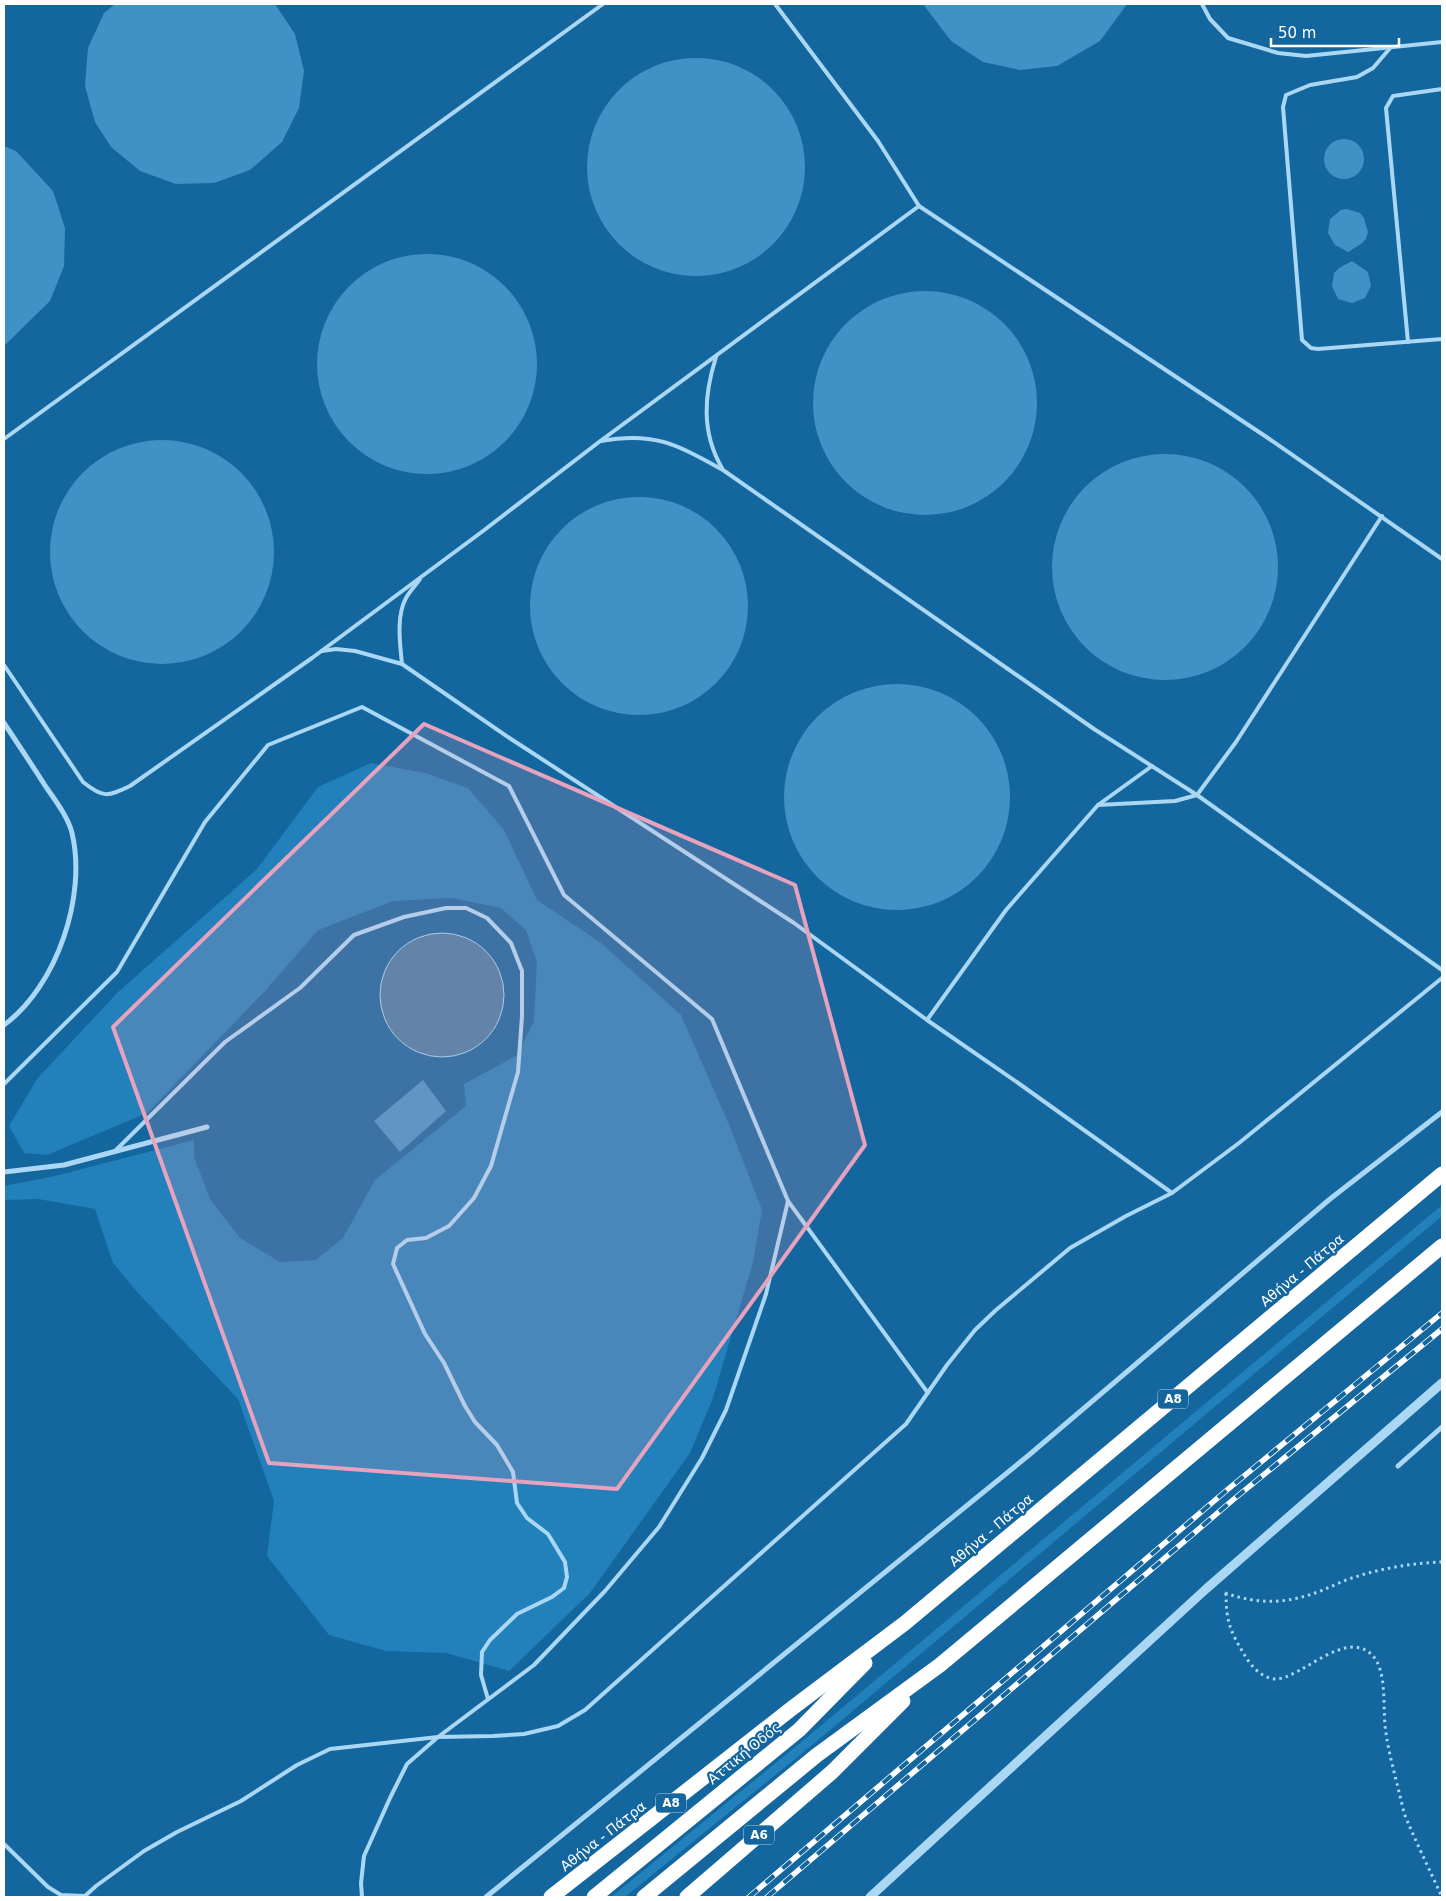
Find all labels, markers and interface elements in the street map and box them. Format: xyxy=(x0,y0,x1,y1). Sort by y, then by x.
scale bar xyxy=(1271,15,1398,47)
text: 50 m xyxy=(1278,24,1316,42)
street label: Αθήνα - Πάτρα xyxy=(1257,1230,1347,1310)
road number: Α8 xyxy=(1158,1390,1188,1408)
street label: Αθήνα - Πάτρα xyxy=(946,1490,1036,1570)
street label: Αττική Οδός xyxy=(704,1719,784,1787)
road number: Α8 xyxy=(656,1794,686,1812)
street label: Αθήνα - Πάτρα xyxy=(557,1798,649,1874)
road number: Α6 xyxy=(744,1826,774,1844)

